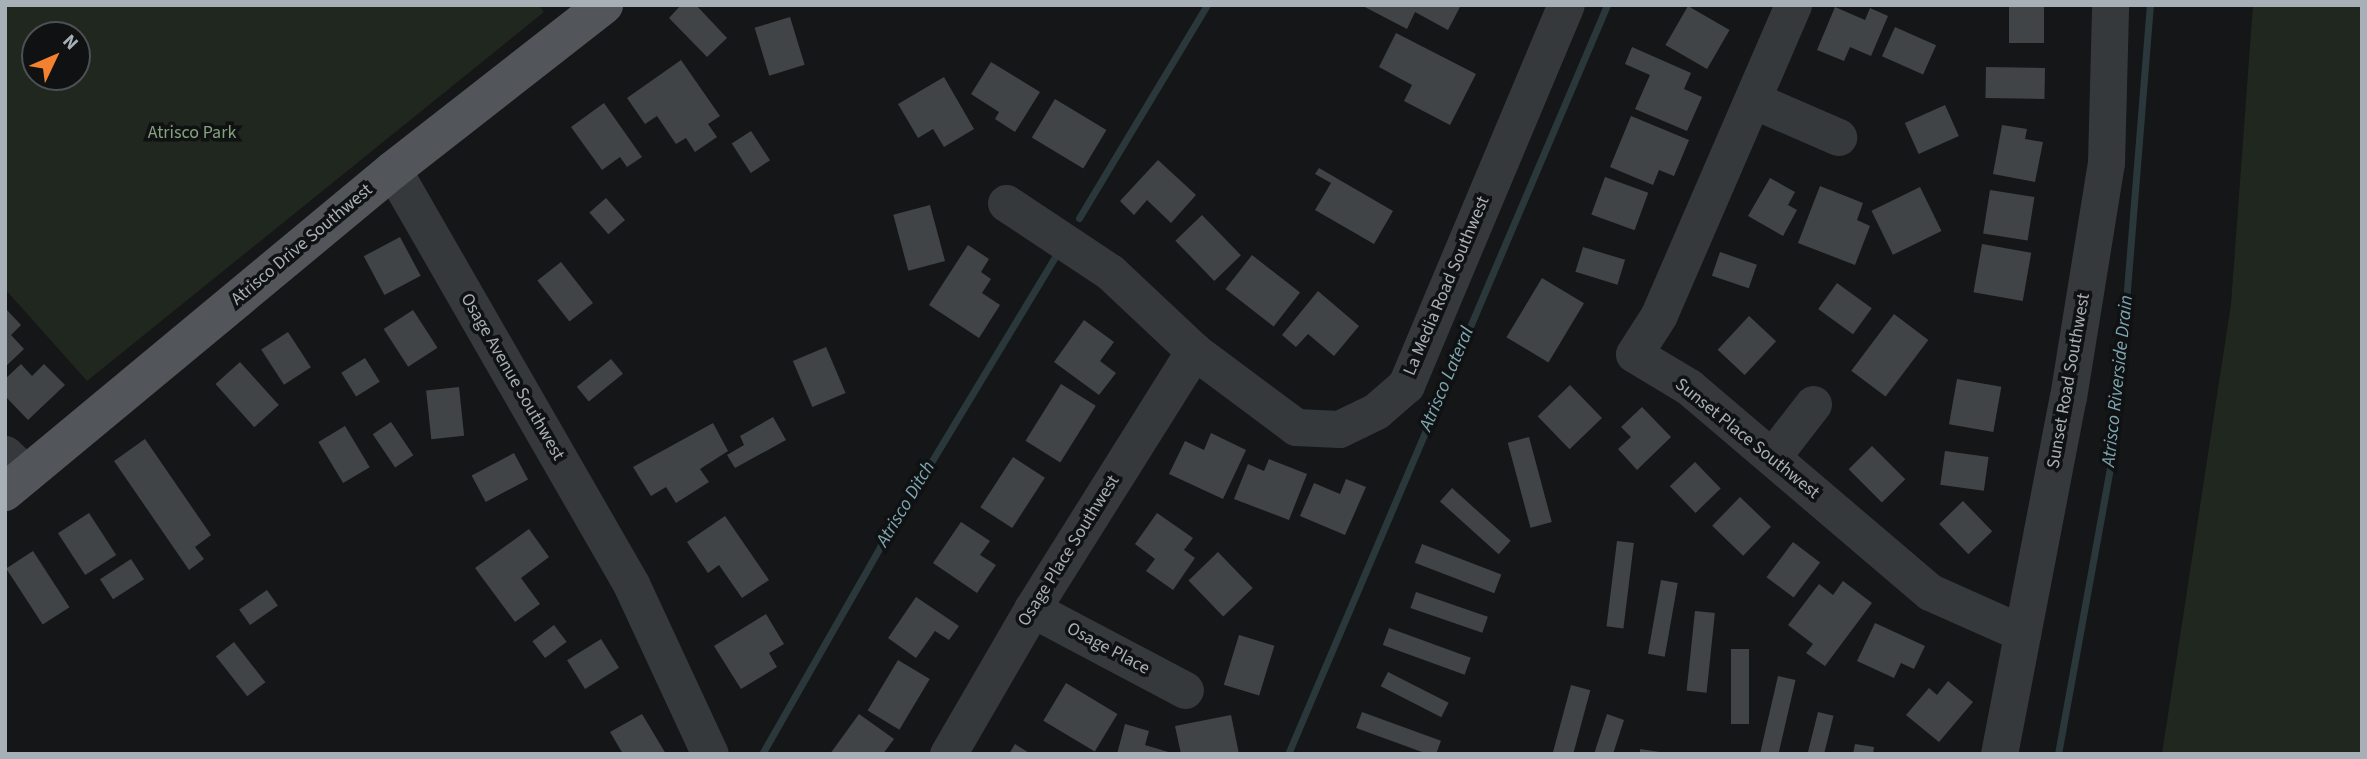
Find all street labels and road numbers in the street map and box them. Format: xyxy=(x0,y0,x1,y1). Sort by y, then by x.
street label: Atrisco Drive Southwest xyxy=(227,180,377,310)
street label: La Media Road Southwest xyxy=(1399,193,1495,379)
street label: Osage Avenue Southwest xyxy=(455,290,569,464)
street label: Sunset Road Southwest xyxy=(2043,292,2095,470)
street label: Sunset Place Southwest xyxy=(1670,374,1824,504)
street label: Osage Place Southwest xyxy=(1014,471,1124,631)
street label: Osage Place xyxy=(1063,618,1153,680)

